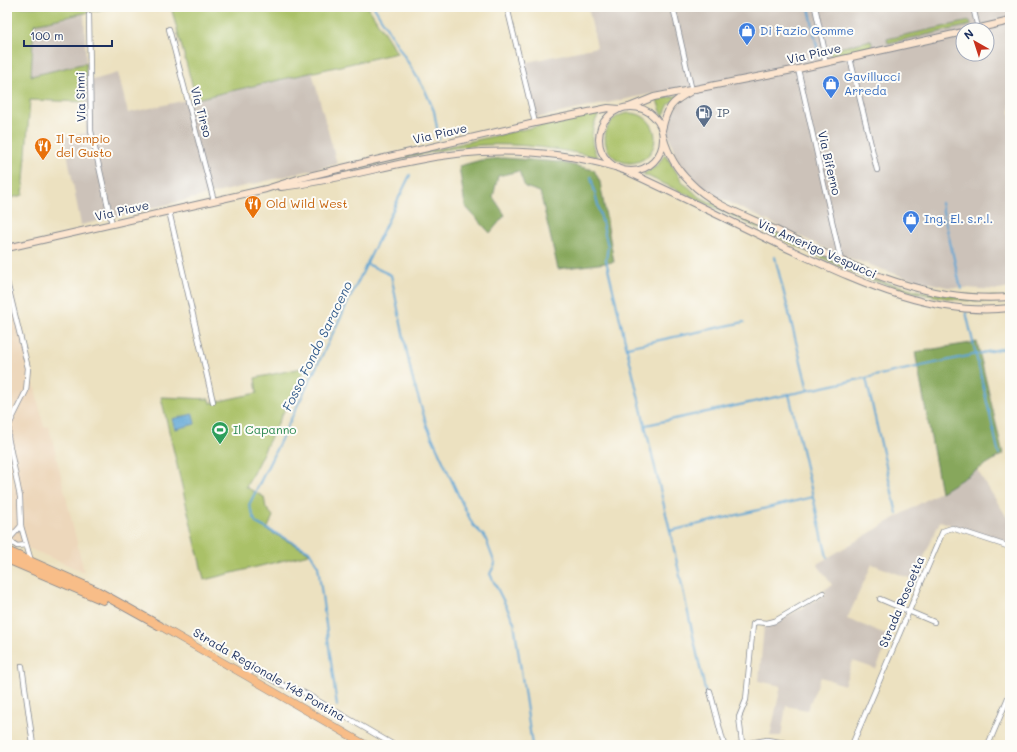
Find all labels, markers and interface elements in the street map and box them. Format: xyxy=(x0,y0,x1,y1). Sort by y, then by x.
shop icon: Di Fazio Gomme xyxy=(737,21,757,46)
scale bar xyxy=(24,22,112,48)
place label: Di Fazio Gomme xyxy=(760,22,854,38)
north arrow xyxy=(955,22,995,62)
text: N xyxy=(960,25,976,42)
text: 100 m xyxy=(30,27,64,43)
street label: Via Piave xyxy=(785,39,842,67)
place label: Gavillucci Arreda xyxy=(844,68,901,98)
street label: Via Sinni xyxy=(72,72,88,122)
shop icon: Gavillucci Arreda xyxy=(821,74,841,99)
street label: Via Tirso xyxy=(188,85,216,139)
fuel station icon: IP xyxy=(694,103,714,128)
place label: IP xyxy=(717,104,730,120)
street label: Via Piave xyxy=(411,119,468,147)
street label: Via Biferno xyxy=(815,129,845,197)
place label: Il Tempio del Gusto xyxy=(56,130,112,160)
restaurant icon: Il Tempio del Gusto xyxy=(33,136,53,161)
restaurant icon: Old Wild West xyxy=(243,194,263,219)
place label: Old Wild West xyxy=(266,195,348,211)
street label: Via Piave xyxy=(93,196,150,224)
shop icon: Ing. El. s.r.l. xyxy=(901,209,921,234)
place label: Ing. El. s.r.l. xyxy=(924,210,993,226)
street label: Via Amerigo Vespucci xyxy=(756,215,879,281)
water label: Fosso Fondo Saraceno xyxy=(278,278,356,414)
sports icon: Il Capanno xyxy=(210,420,230,445)
place label: Il Capanno xyxy=(233,421,296,437)
street label: Strada Roscetta xyxy=(875,554,928,650)
street label: Strada Regionale 148 Pontina xyxy=(190,624,349,724)

